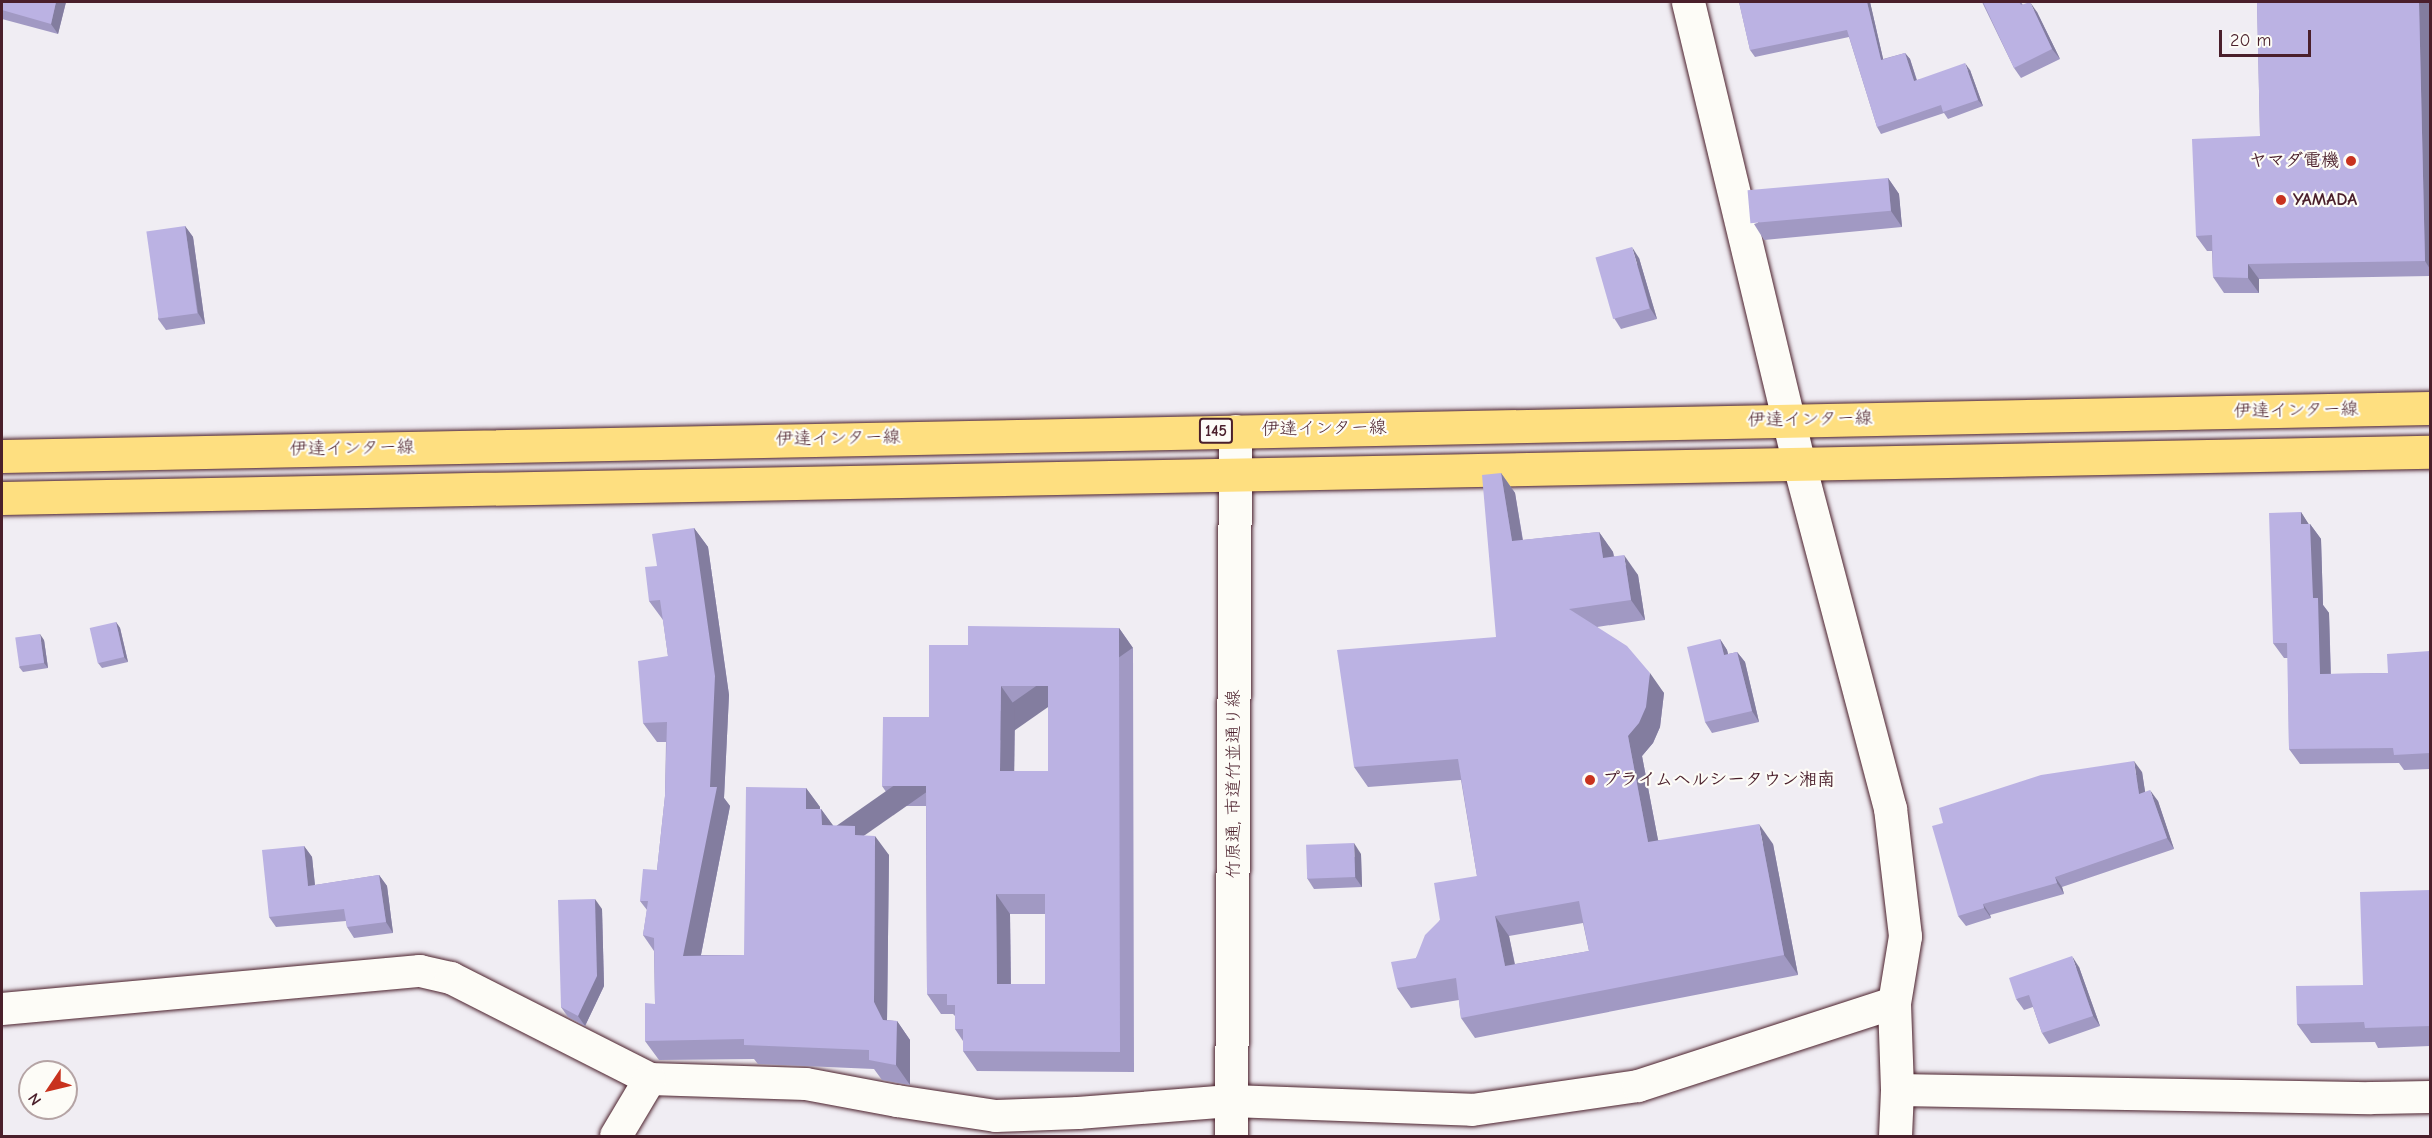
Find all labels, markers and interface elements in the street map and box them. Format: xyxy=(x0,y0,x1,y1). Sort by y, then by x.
scale bar xyxy=(2222,18,2314,56)
text: 20 m xyxy=(2230,30,2271,51)
place label: ヤマダ電機 xyxy=(2249,150,2339,172)
marker: ヤマダ電機 xyxy=(2344,154,2358,168)
place label: YAMADA xyxy=(2293,189,2357,211)
marker: YAMADA xyxy=(2274,193,2288,207)
street label: 伊達インター線 xyxy=(2233,399,2359,423)
street label: 伊達インター線 xyxy=(1747,408,1873,432)
street label: 伊達インター線 xyxy=(1261,417,1387,441)
road number: 145 xyxy=(1198,418,1234,444)
street label: 伊達インター線 xyxy=(775,427,901,451)
street label: 伊達インター線 xyxy=(289,437,415,461)
street label: 竹原通, 市道竹並通り線 xyxy=(1223,690,1245,878)
place label: プライムヘルシータウン湘南 xyxy=(1602,769,1836,791)
marker: プライムヘルシータウン湘南 xyxy=(1583,773,1597,787)
north arrow xyxy=(18,1060,78,1120)
text: N xyxy=(25,1090,45,1109)

